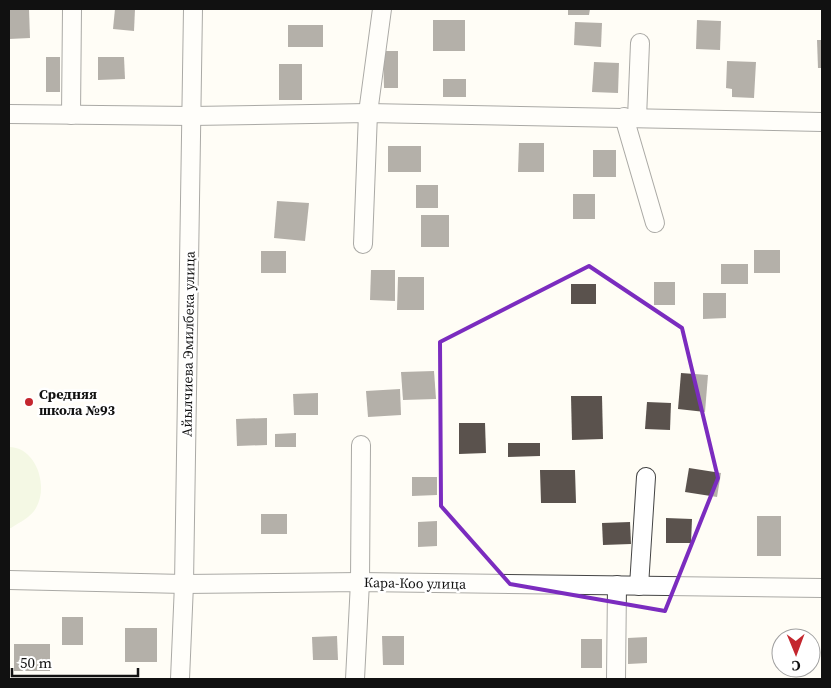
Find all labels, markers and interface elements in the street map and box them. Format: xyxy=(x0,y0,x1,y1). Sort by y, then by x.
street label: Айылчиева Эмилбека улица xyxy=(176,250,200,437)
place label: Средняя школа №93 xyxy=(39,384,116,420)
marker: Средняя школа №93 xyxy=(23,396,35,408)
street label: Кара-Коо улица xyxy=(364,572,467,594)
north arrow xyxy=(771,628,821,678)
scale bar xyxy=(12,646,139,678)
text: 50 m xyxy=(20,652,52,673)
text: С xyxy=(791,656,801,676)

